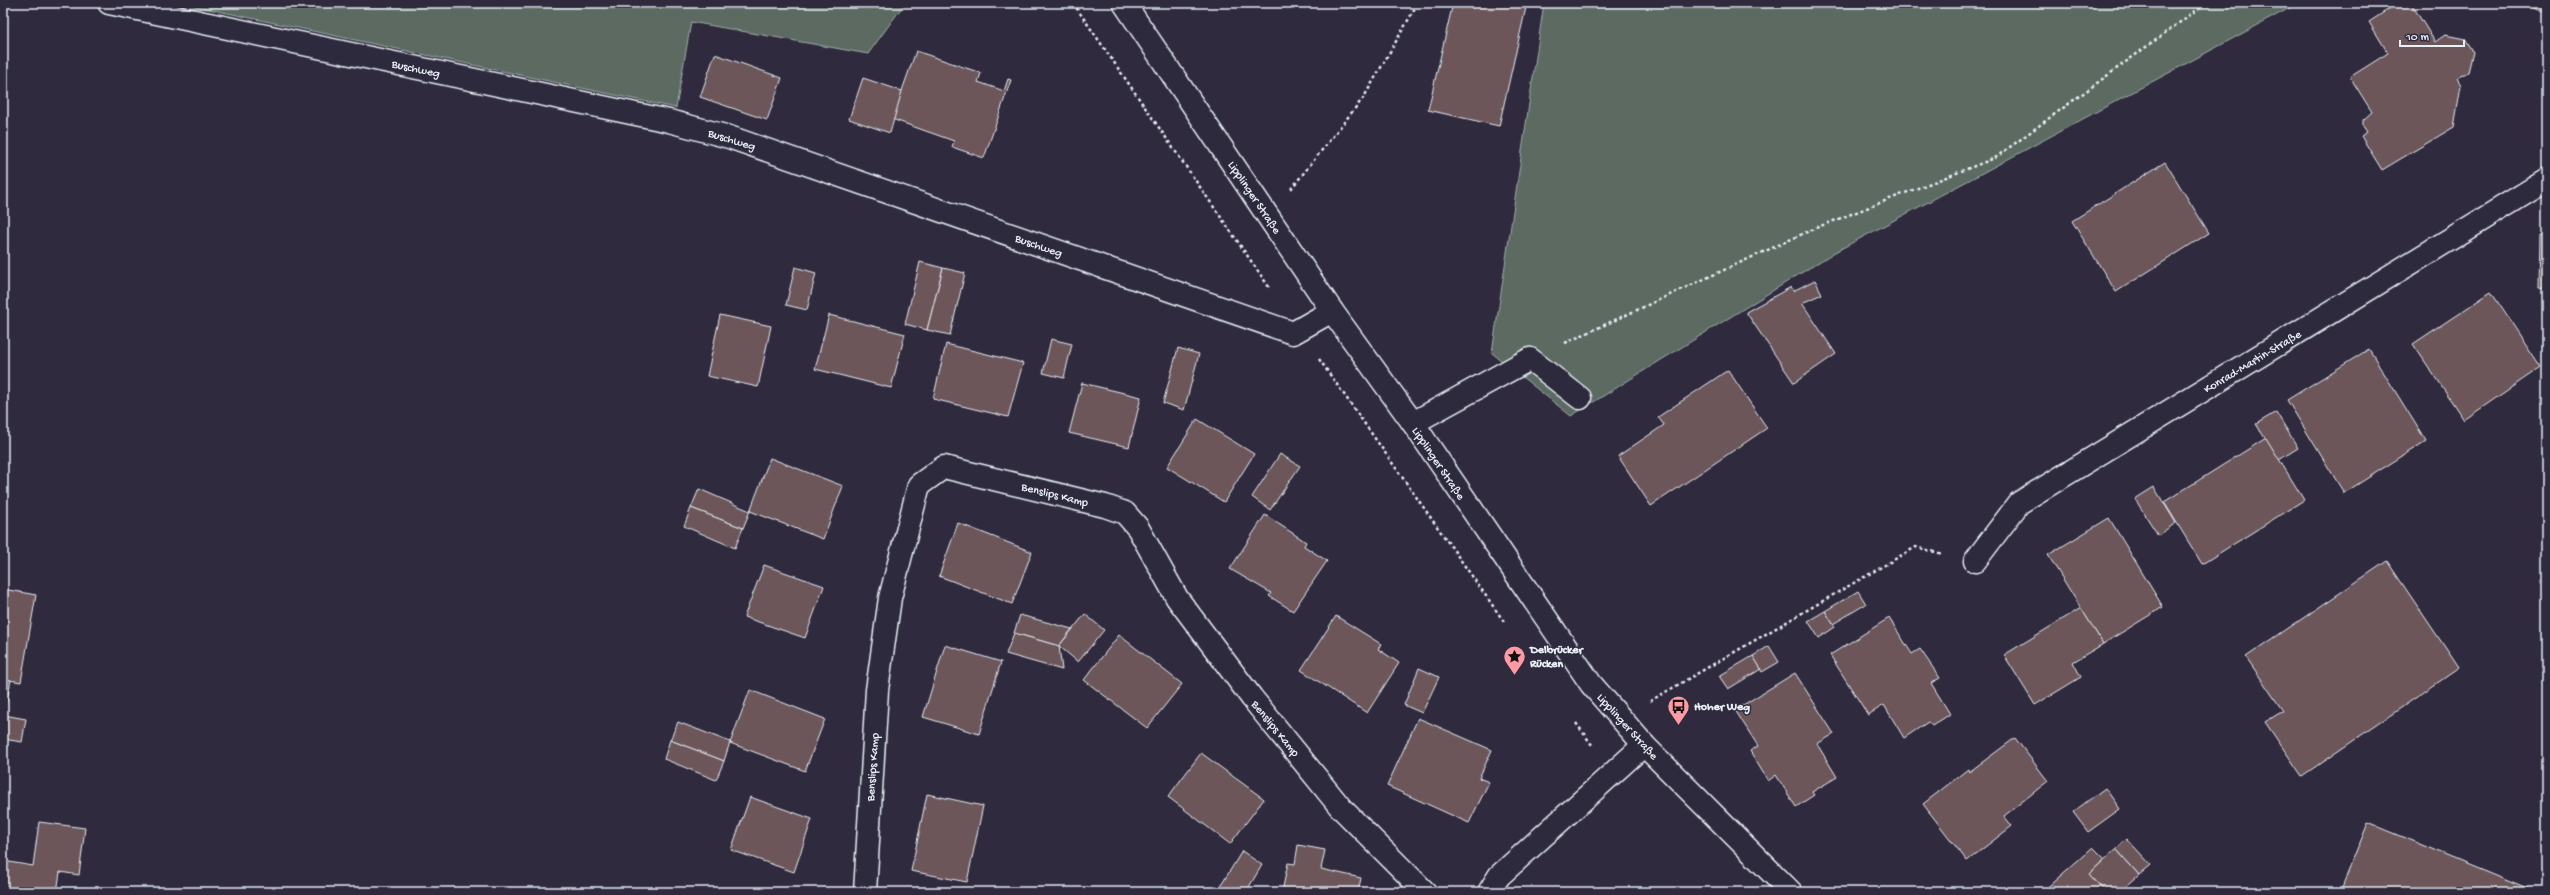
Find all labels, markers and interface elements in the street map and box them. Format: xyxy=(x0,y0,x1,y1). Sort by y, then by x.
scale bar xyxy=(2400,22,2464,48)
text: 10 m xyxy=(2405,31,2430,45)
street label: Buschweg xyxy=(389,58,441,82)
street label: Buschweg xyxy=(705,127,757,155)
street label: Lipplinger Straße xyxy=(1224,159,1283,238)
street label: Buschweg xyxy=(1012,232,1064,262)
street label: Konrad-Martin-Straße xyxy=(2202,328,2305,397)
street label: Lipplinger Straße xyxy=(1408,425,1467,504)
street label: Benslips Kamp xyxy=(1019,481,1090,511)
place icon: Delbrücker Rücken xyxy=(1501,643,1527,676)
place label: Delbrücker Rücken xyxy=(1529,644,1584,672)
street label: Lipplinger Straße xyxy=(1593,691,1661,764)
bus stop icon: Hoher Weg xyxy=(1666,693,1692,726)
street label: Benslips Kamp xyxy=(1247,697,1302,760)
place label: Hoher Weg xyxy=(1694,701,1750,715)
street label: Benslips Kamp xyxy=(865,732,883,803)

